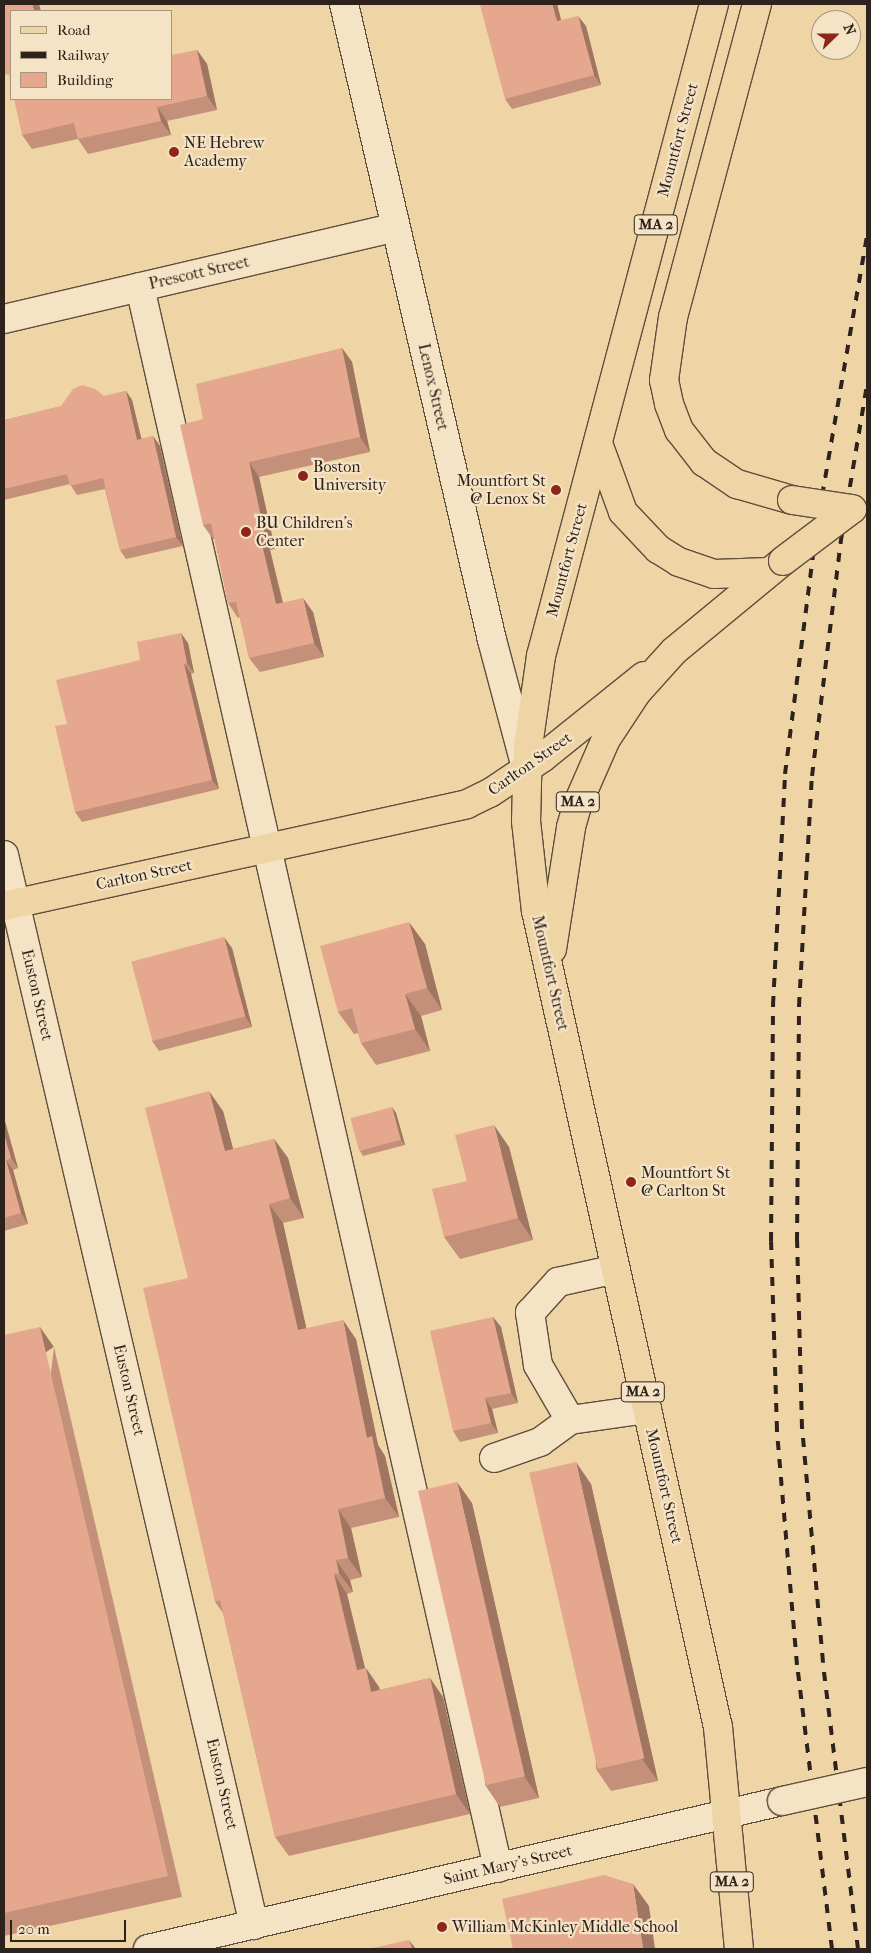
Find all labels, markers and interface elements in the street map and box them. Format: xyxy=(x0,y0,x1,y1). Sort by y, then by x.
legend xyxy=(10,10,172,100)
north arrow xyxy=(811,10,861,60)
text: Road xyxy=(57,21,90,39)
text: N xyxy=(840,21,859,38)
text: Railway xyxy=(57,46,109,64)
text: Building xyxy=(57,71,113,89)
street label: Mountfort Street xyxy=(654,81,702,199)
place label: NE Hebrew Academy xyxy=(184,133,264,171)
marker: NE Hebrew Academy xyxy=(168,146,180,158)
road number: MA 2 xyxy=(634,212,678,238)
street label: Prescott Street xyxy=(147,252,251,294)
street label: Lenox Street xyxy=(414,342,452,432)
place label: Boston University xyxy=(313,457,386,495)
marker: Boston University xyxy=(297,470,309,482)
place label: Mountfort St @ Lenox St xyxy=(457,471,546,509)
marker: Mountfort St @ Lenox St xyxy=(550,484,562,496)
street label: Mountfort Street xyxy=(543,501,591,619)
place label: BU Children's Center xyxy=(256,513,353,551)
marker: BU Children's Center xyxy=(240,526,252,538)
street label: Carlton Street xyxy=(484,728,576,800)
road number: MA 2 xyxy=(556,790,600,814)
street label: Carlton Street xyxy=(94,855,194,895)
street label: Mountfort Street xyxy=(527,914,573,1032)
street label: Euston Street xyxy=(17,947,57,1043)
place label: Mountfort St @ Carlton St xyxy=(641,1163,730,1201)
marker: Mountfort St @ Carlton St xyxy=(625,1176,637,1188)
street label: Euston Street xyxy=(109,1342,149,1438)
road number: MA 2 xyxy=(620,1380,666,1404)
street label: Mountfort Street xyxy=(641,1427,687,1545)
street label: Euston Street xyxy=(202,1736,242,1832)
street label: Saint Mary's Street xyxy=(442,1841,574,1889)
road number: MA 2 xyxy=(710,1870,754,1894)
scale bar xyxy=(12,1910,129,1942)
place label: William McKinley Middle School xyxy=(452,1917,678,1937)
text: 20 m xyxy=(18,1920,50,1938)
marker: William McKinley Middle School xyxy=(436,1921,448,1933)

